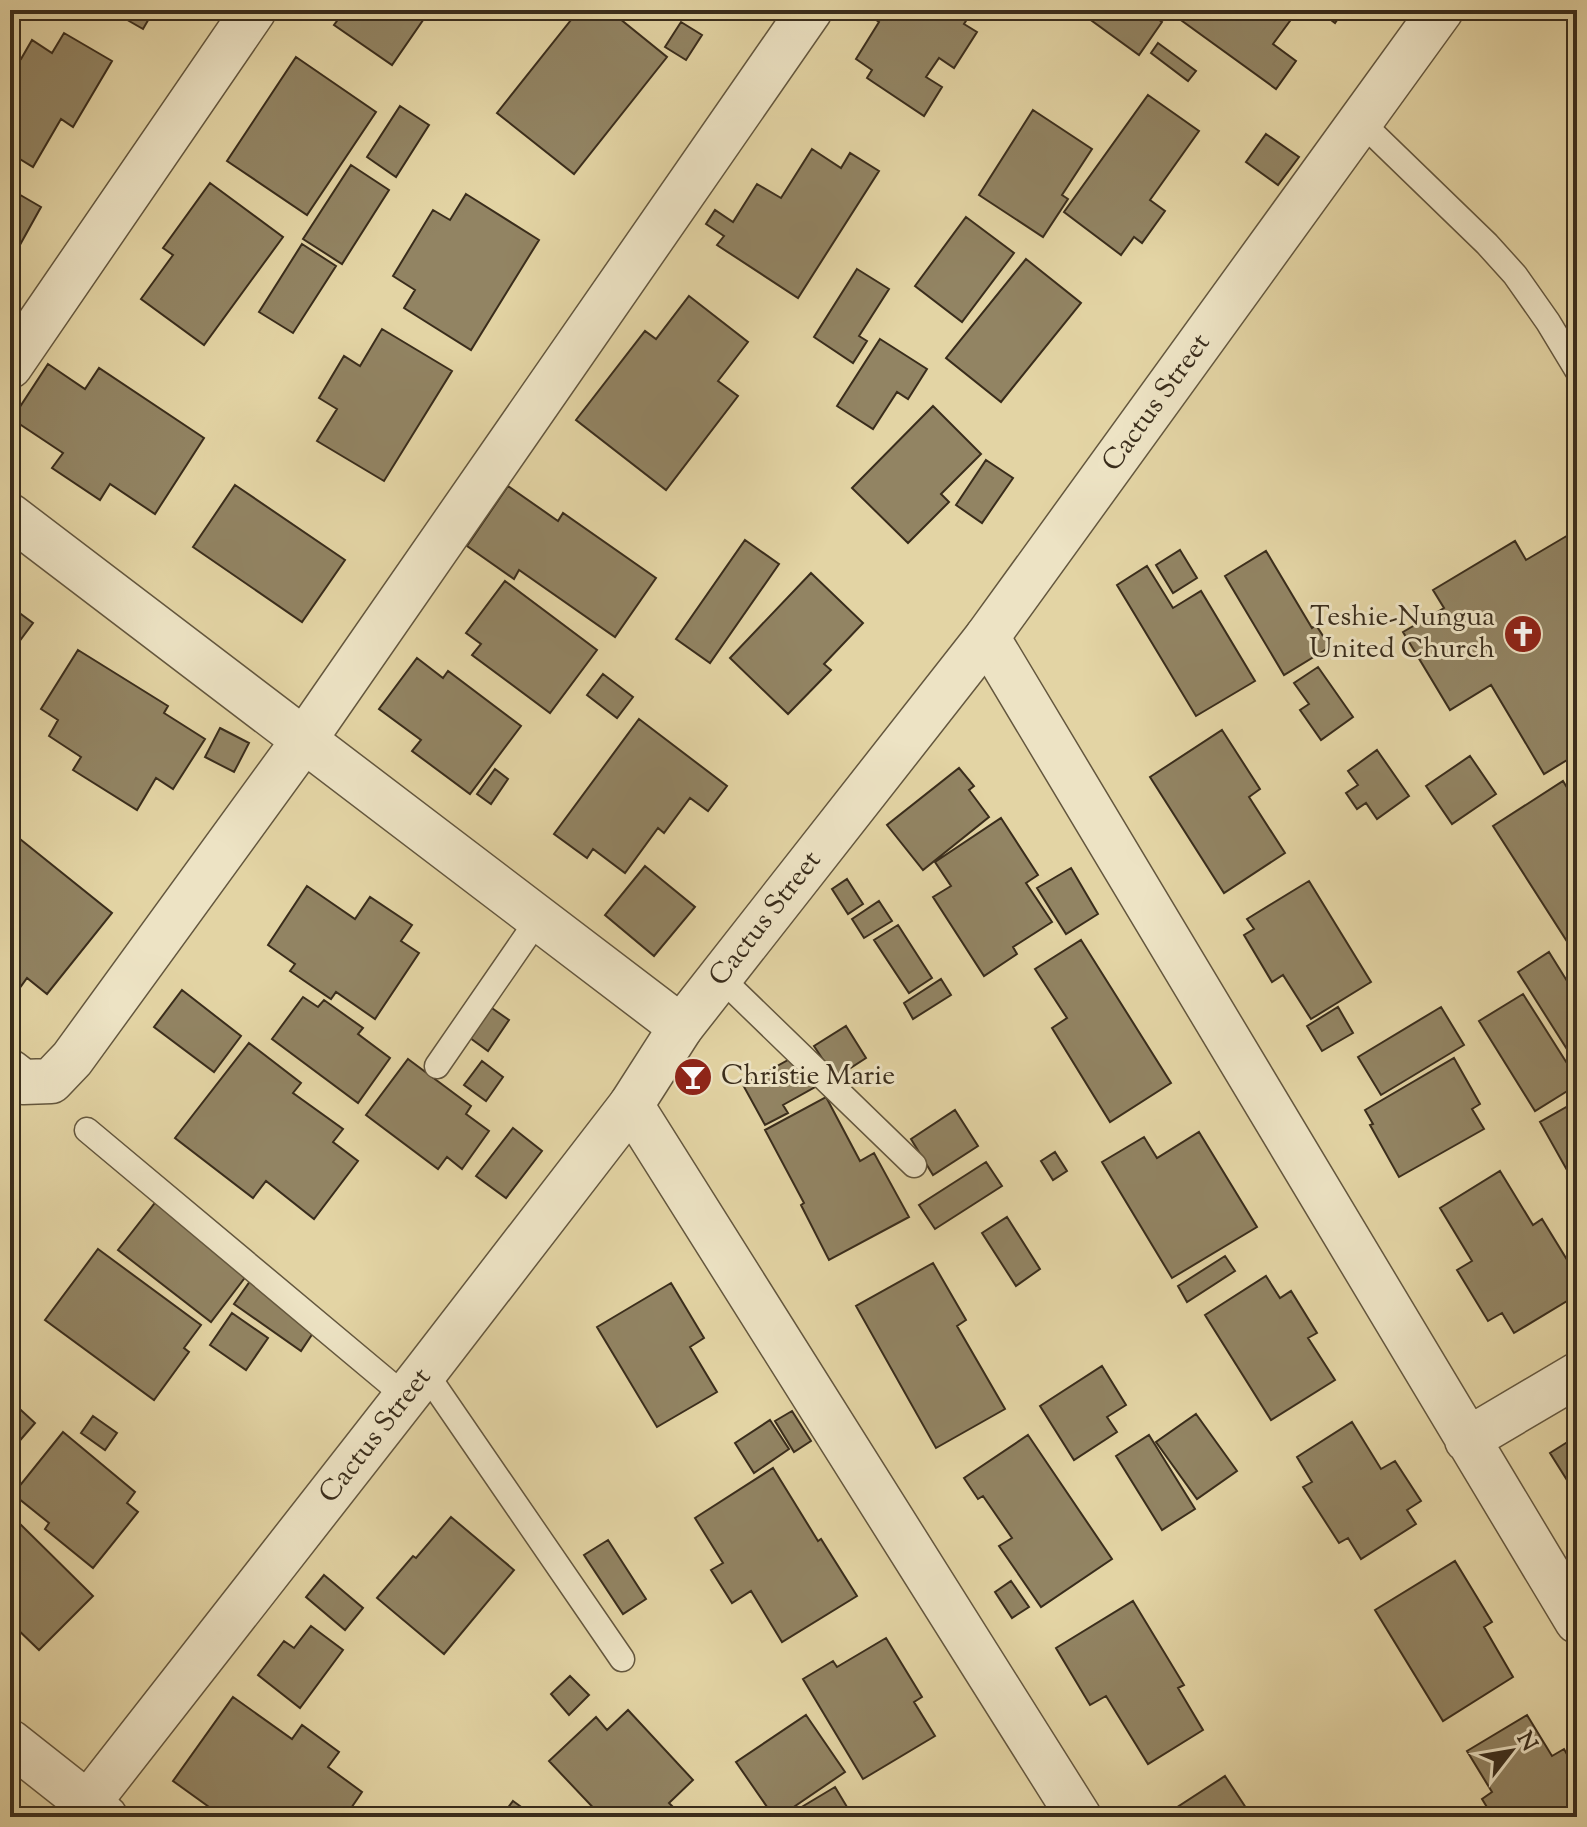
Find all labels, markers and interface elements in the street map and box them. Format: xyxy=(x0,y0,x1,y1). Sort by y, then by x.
street label: Cactus Street xyxy=(1093,325,1221,480)
place label: Teshie-Nungua United Church xyxy=(1309,598,1495,670)
church icon: Teshie-Nungua United Church xyxy=(1502,613,1544,655)
street label: Cactus Street xyxy=(700,842,832,995)
bar icon: Christie Marie xyxy=(672,1056,714,1098)
place label: Christie Marie xyxy=(721,1057,895,1097)
street label: Cactus Street xyxy=(310,1359,442,1512)
north arrow xyxy=(1471,1711,1551,1791)
text: N xyxy=(1507,1726,1544,1758)

